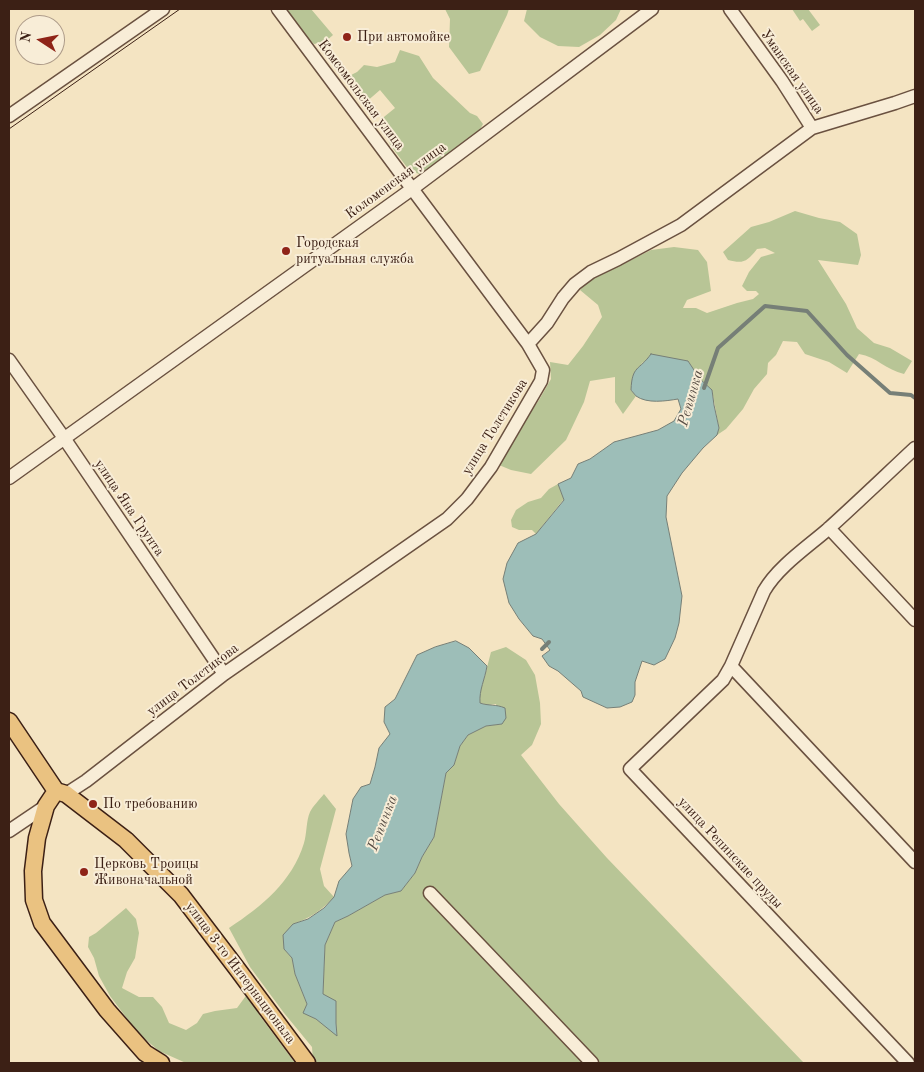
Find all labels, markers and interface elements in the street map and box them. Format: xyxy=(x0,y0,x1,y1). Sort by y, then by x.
north arrow xyxy=(15,15,65,65)
street label: Уманская улица xyxy=(757,27,827,117)
place label: При автомойке xyxy=(357,29,450,45)
text: N xyxy=(18,31,34,44)
marker: При автомойке xyxy=(341,31,353,43)
street label: Комсомольская улица xyxy=(314,36,408,154)
street label: Коломенская улица xyxy=(342,139,450,223)
place label: Городская ритуальная служба xyxy=(296,235,414,268)
marker: Городская ритуальная служба xyxy=(280,245,292,257)
water label: Репинка xyxy=(674,368,708,428)
street label: улица Толстикова xyxy=(459,376,531,478)
street label: улица Яна Грунта xyxy=(90,456,168,560)
street label: улица Толстикова xyxy=(144,640,242,720)
water label: Репинка xyxy=(364,793,402,853)
street label: улица Репинские пруды xyxy=(674,794,786,912)
place label: По требованию xyxy=(103,796,197,812)
marker: По требованию xyxy=(87,798,99,810)
place label: Церковь Троицы Живоначальной xyxy=(94,856,199,889)
marker: Церковь Троицы Живоначальной xyxy=(78,866,90,878)
street label: улица 3-го Интернационала xyxy=(181,899,299,1047)

